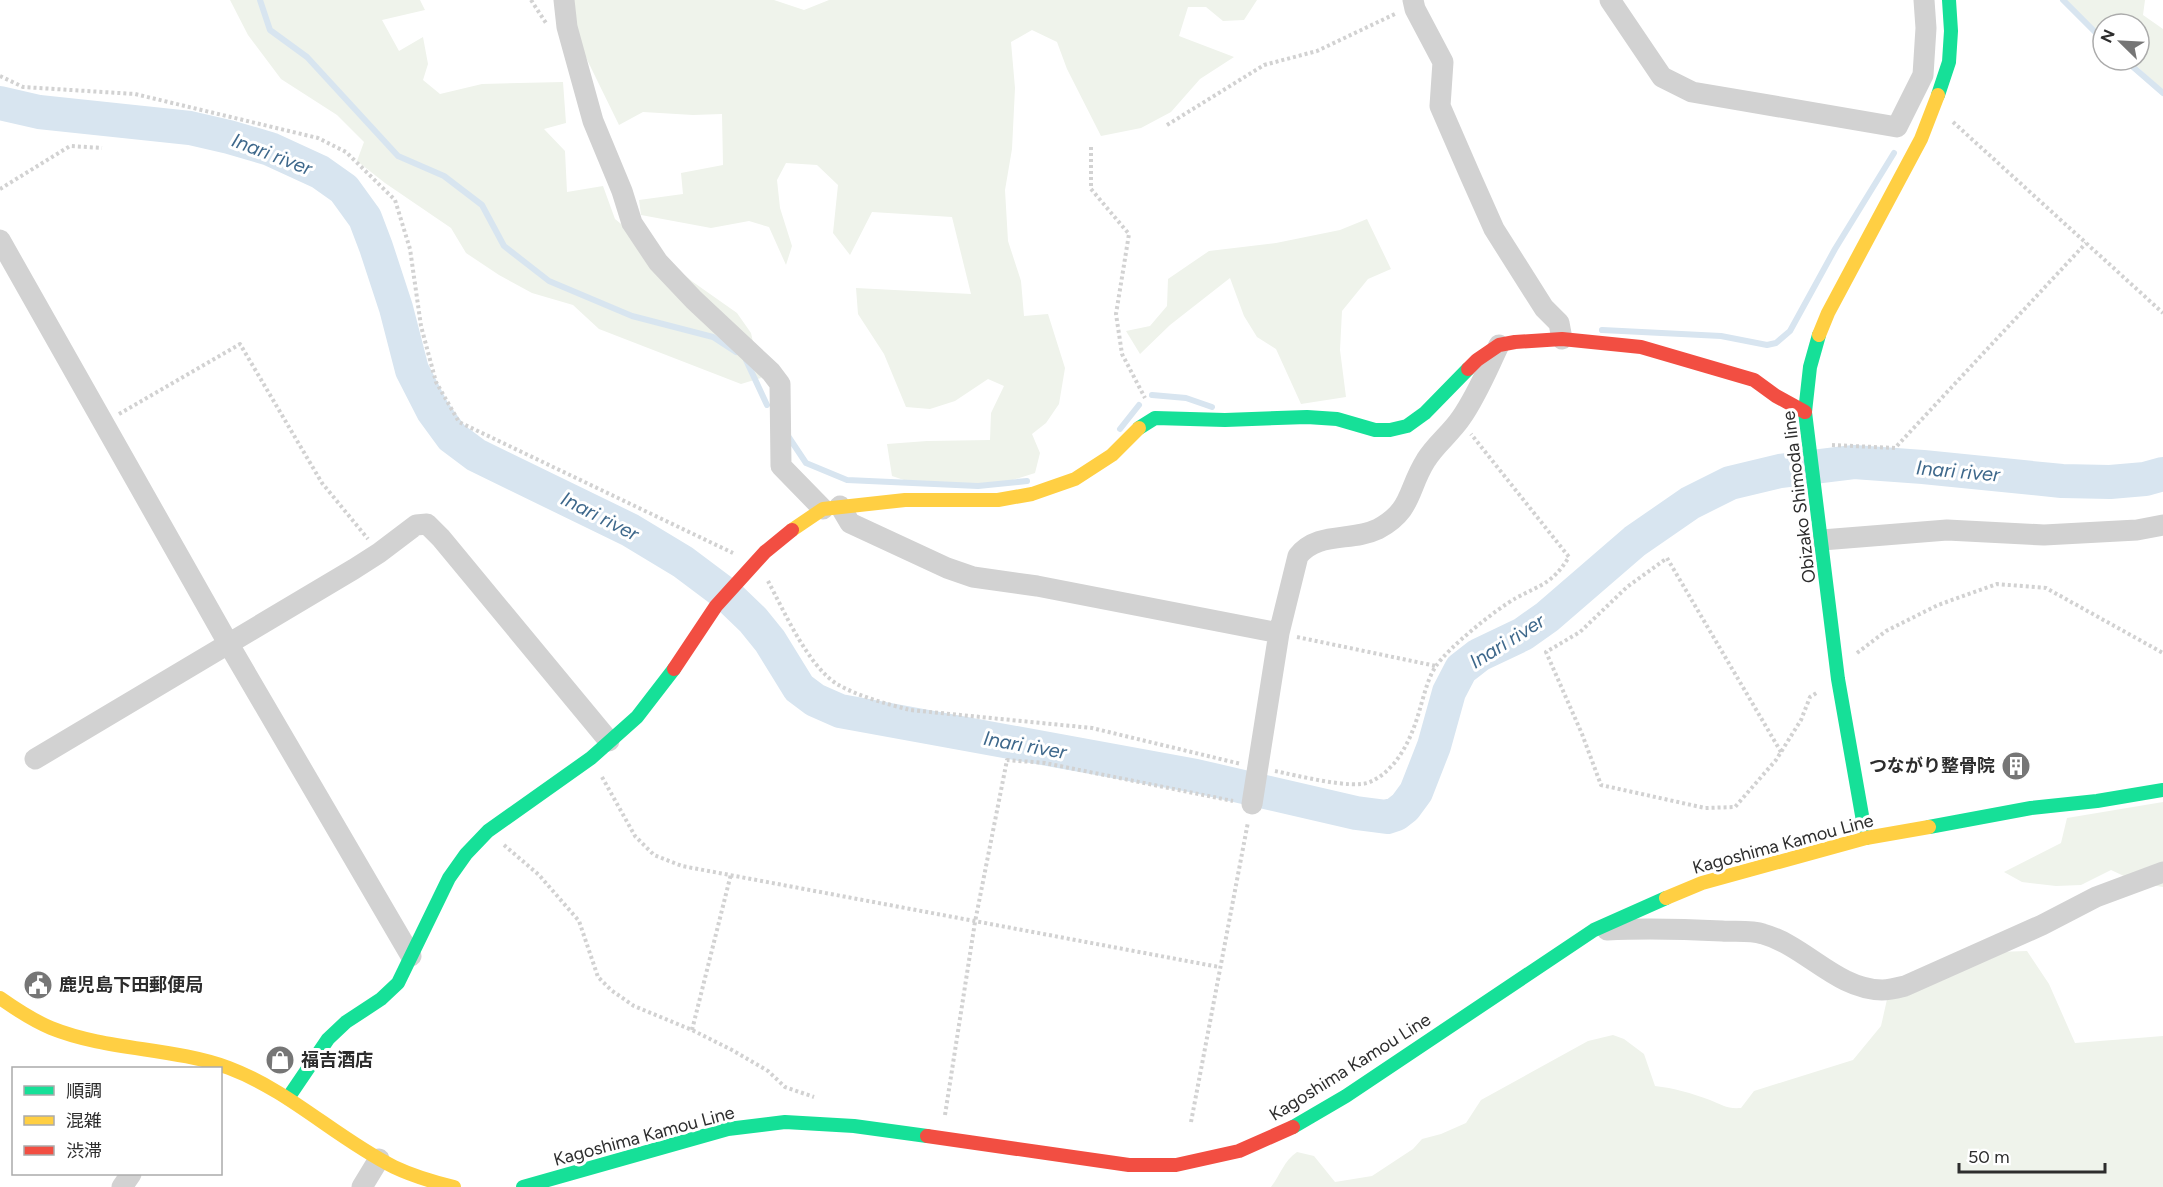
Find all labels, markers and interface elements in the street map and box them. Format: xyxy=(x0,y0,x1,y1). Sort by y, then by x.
north arrow xyxy=(2091,12,2151,72)
text: N xyxy=(2097,27,2119,46)
water label: Inari river xyxy=(228,128,317,181)
street label: Obizako Shimoda line xyxy=(1777,409,1820,584)
water label: Inari river xyxy=(1915,455,2002,487)
water label: Inari river xyxy=(557,486,644,546)
water label: Inari river xyxy=(1465,608,1550,673)
water label: Inari river xyxy=(982,726,1070,764)
building icon: つながり整骨院 xyxy=(2000,750,2032,782)
place label: つながり整骨院 xyxy=(1869,755,1995,777)
street label: Kagoshima Kamou Line xyxy=(1690,809,1876,879)
public building icon: 鹿児島下田郵便局 xyxy=(22,969,54,1001)
place label: 鹿児島下田郵便局 xyxy=(59,974,203,996)
street label: Kagoshima Kamou Line xyxy=(1265,1008,1435,1126)
shop icon: 福吉酒店 xyxy=(264,1044,296,1076)
place label: 福吉酒店 xyxy=(301,1049,373,1071)
legend xyxy=(12,1067,222,1175)
text: 順調 xyxy=(66,1080,102,1102)
street label: Kagoshima Kamou Line xyxy=(551,1101,737,1171)
text: 混雑 xyxy=(66,1110,102,1132)
scale bar xyxy=(1959,1136,2104,1174)
text: 渋滞 xyxy=(66,1140,102,1162)
text: 50 m xyxy=(1968,1146,2010,1168)

